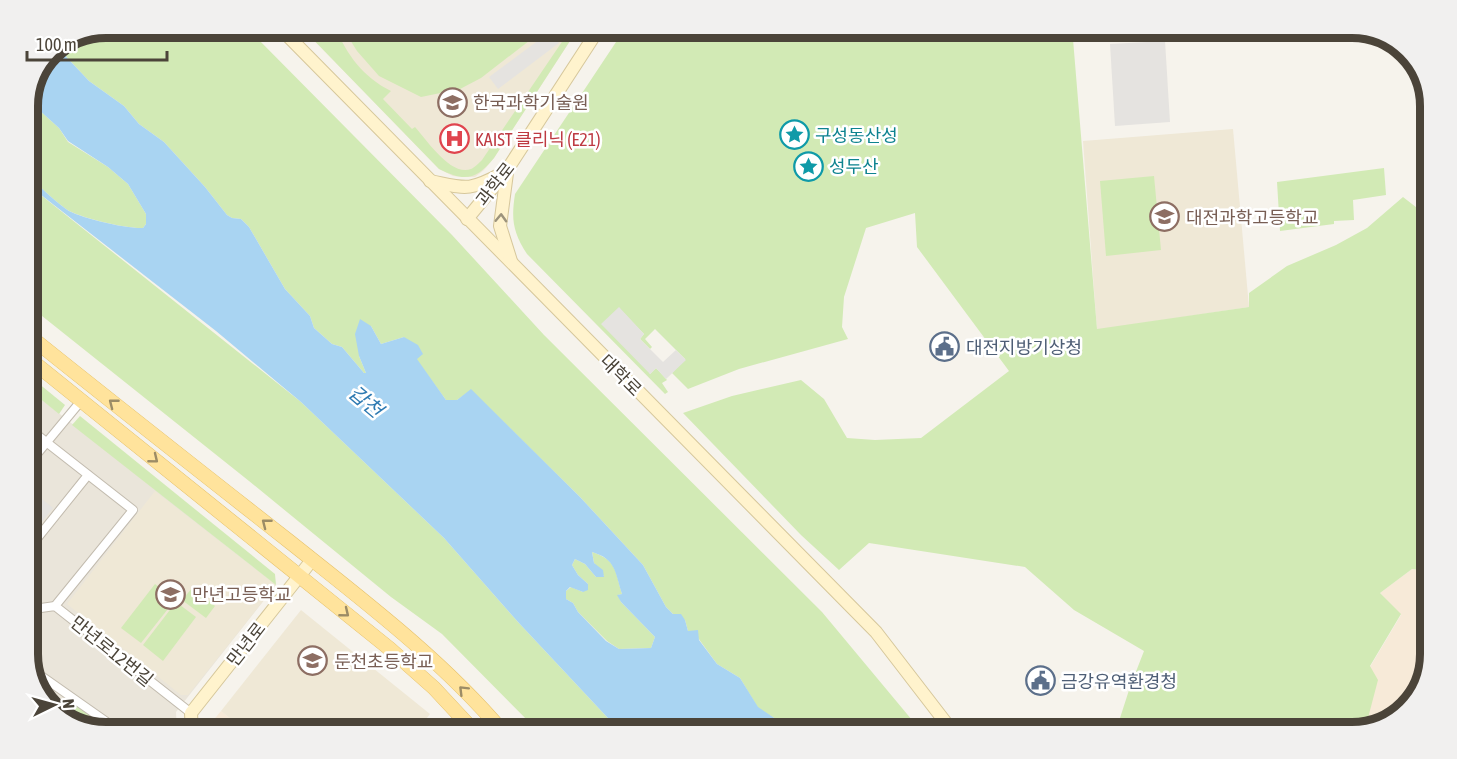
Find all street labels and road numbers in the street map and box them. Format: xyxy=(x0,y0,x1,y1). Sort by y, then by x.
street label: 과학로 xyxy=(471,158,519,210)
street label: 대학로 xyxy=(596,350,646,400)
street label: 만년로12번길 xyxy=(67,611,157,691)
street label: 만년로 xyxy=(222,618,270,670)

